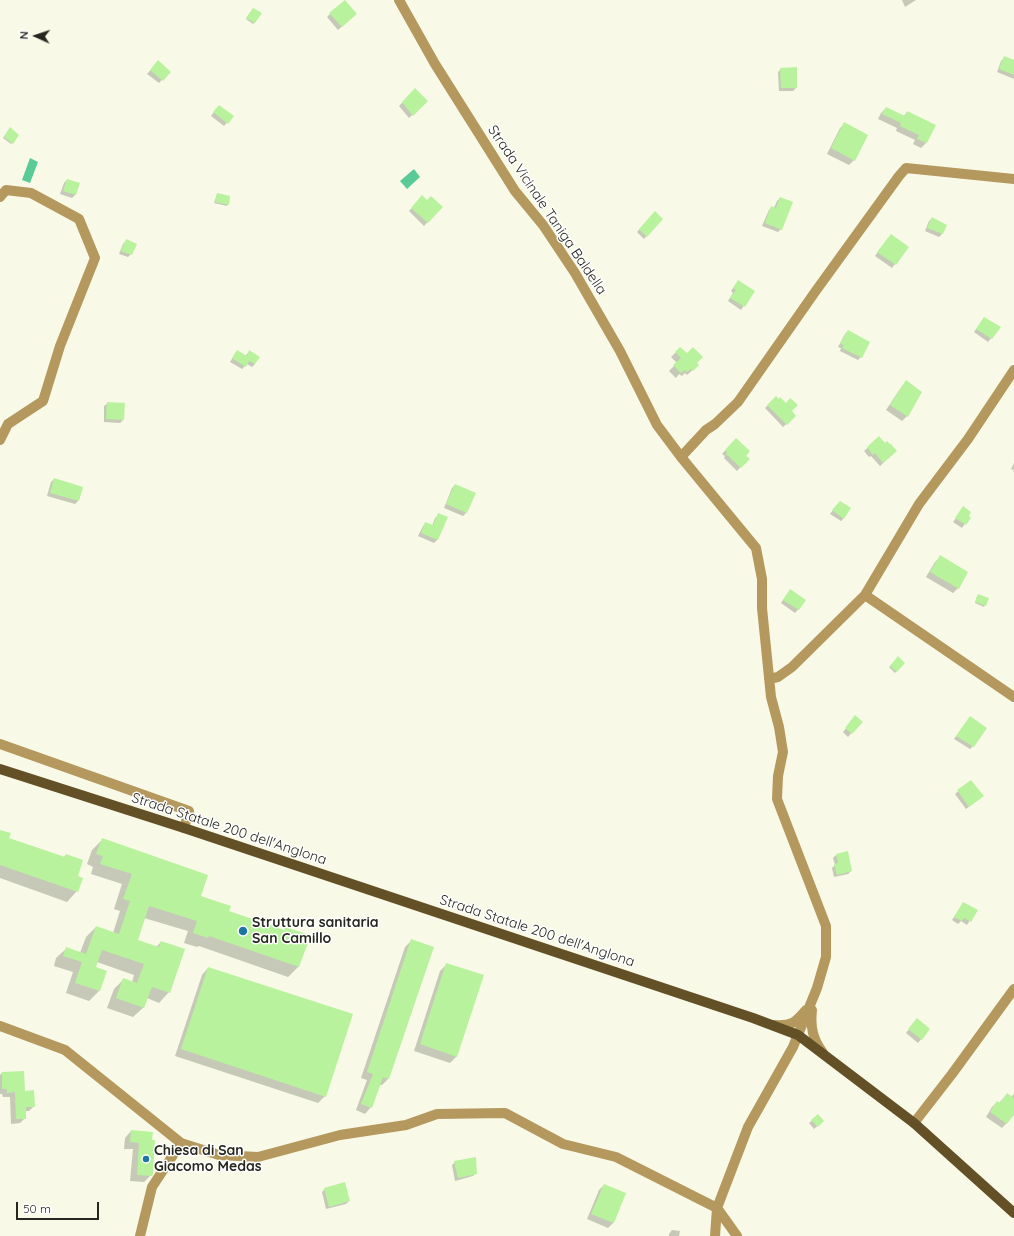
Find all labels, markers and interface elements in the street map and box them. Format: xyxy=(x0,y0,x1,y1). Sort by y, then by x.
north arrow xyxy=(16,16,56,56)
text: N xyxy=(17,31,31,40)
street label: Strada Vicinale Taniga Baldella xyxy=(484,122,610,298)
street label: Strada Statale 200 dell'Anglona xyxy=(129,789,329,869)
street label: Strada Statale 200 dell'Anglona xyxy=(437,891,637,971)
place label: Struttura sanitaria San Camillo xyxy=(252,915,379,948)
marker: Struttura sanitaria San Camillo xyxy=(237,925,249,937)
place label: Chiesa di San Giacomo Medas xyxy=(154,1143,261,1176)
marker: Chiesa di San Giacomo Medas xyxy=(141,1154,151,1164)
scale bar xyxy=(18,1194,101,1220)
text: 50 m xyxy=(23,1201,51,1216)

